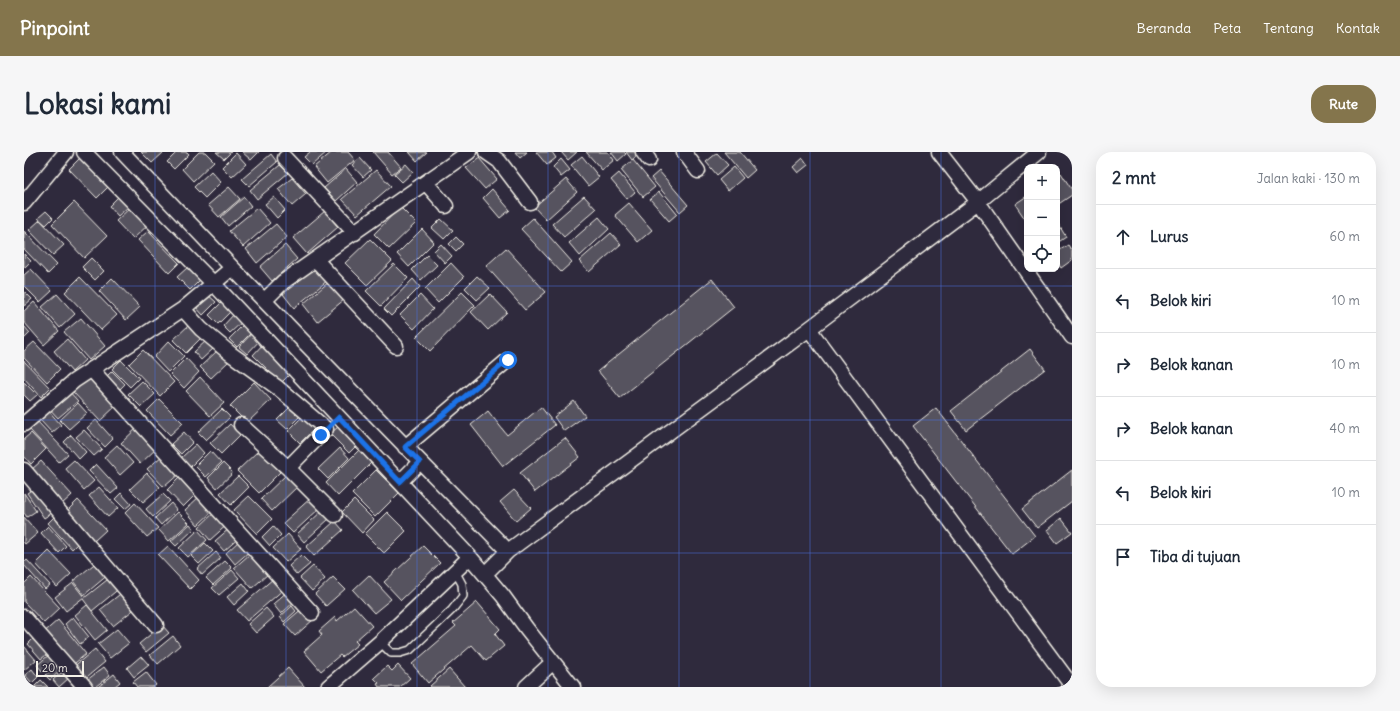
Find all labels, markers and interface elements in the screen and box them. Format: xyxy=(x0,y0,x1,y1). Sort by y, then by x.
text: Pinpoint xyxy=(20,16,90,40)
text: Beranda xyxy=(1137,19,1191,37)
text: Peta xyxy=(1213,19,1241,37)
text: Tentang xyxy=(1263,19,1314,37)
text: Kontak xyxy=(1336,19,1380,37)
button: Rute xyxy=(1311,85,1376,123)
text: Lokasi kami xyxy=(24,86,171,122)
map controls xyxy=(1024,164,1060,272)
button: + xyxy=(1024,164,1060,200)
text: 2 mnt xyxy=(1112,167,1156,189)
text: Jalan kaki · 130 m xyxy=(1257,170,1360,187)
button: − xyxy=(1024,200,1060,236)
icon: ahead xyxy=(1112,226,1134,248)
text: Lurus xyxy=(1150,227,1188,246)
text: 60 m xyxy=(1329,228,1360,245)
button: locate xyxy=(1024,236,1060,272)
icon: left xyxy=(1112,290,1134,312)
text: Belok kiri xyxy=(1150,291,1211,310)
text: 10 m xyxy=(1332,292,1360,309)
route start xyxy=(499,351,517,369)
icon: right xyxy=(1112,354,1134,376)
text: Belok kanan xyxy=(1150,355,1233,374)
text: 10 m xyxy=(1332,356,1360,373)
icon: right xyxy=(1112,418,1134,440)
text: Belok kanan xyxy=(1150,419,1233,438)
text: 40 m xyxy=(1329,420,1360,437)
route end xyxy=(312,426,330,444)
icon: left xyxy=(1112,482,1134,504)
text: Belok kiri xyxy=(1150,483,1211,502)
text: 10 m xyxy=(1332,484,1360,501)
icon: arrive xyxy=(1112,546,1134,568)
text: Tiba di tujuan xyxy=(1150,547,1240,566)
scale bar xyxy=(36,659,84,678)
text: 20 m xyxy=(42,661,68,675)

